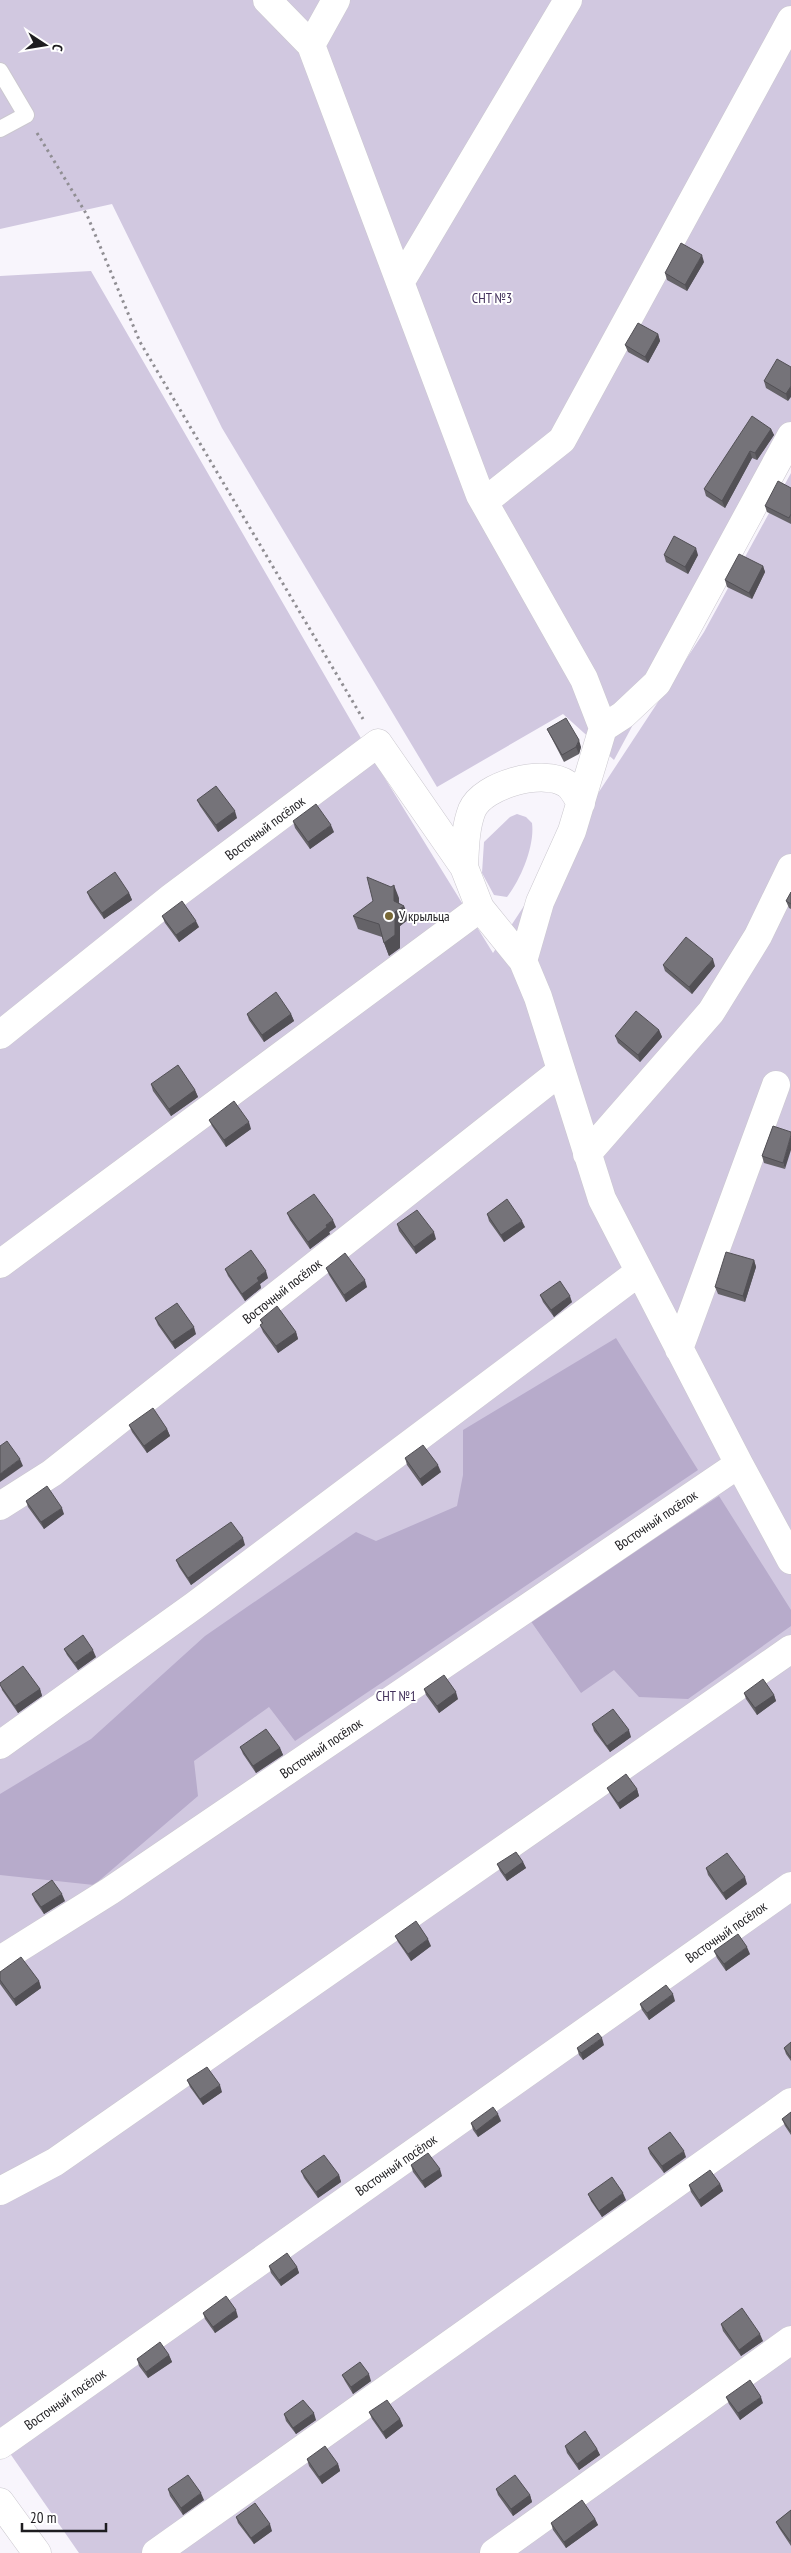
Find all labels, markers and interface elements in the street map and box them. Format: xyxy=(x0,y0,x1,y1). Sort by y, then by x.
north arrow xyxy=(20,20,70,70)
text: С xyxy=(48,43,67,53)
park label: СНТ №3 xyxy=(472,289,512,307)
street label: Восточный посёлок xyxy=(221,792,309,864)
place label: У крыльца xyxy=(399,907,450,925)
marker: У крыльца xyxy=(383,910,395,922)
street label: Восточный посёлок xyxy=(239,1254,326,1328)
street label: Восточный посёлок xyxy=(611,1485,701,1554)
park label: СНТ №1 xyxy=(376,1687,416,1705)
street label: Восточный посёлок xyxy=(276,1713,366,1782)
street label: Восточный посёлок xyxy=(682,1897,771,1967)
street label: Восточный посёлок xyxy=(352,2130,441,2200)
street label: Восточный посёлок xyxy=(21,2364,110,2434)
scale bar xyxy=(22,2500,106,2532)
text: 20 m xyxy=(30,2508,56,2527)

